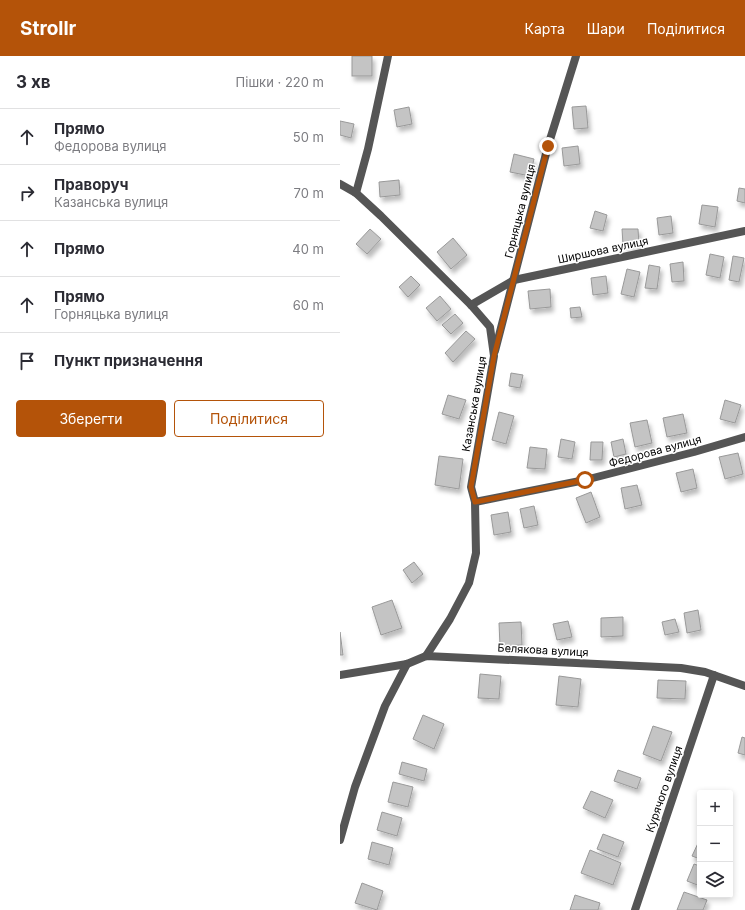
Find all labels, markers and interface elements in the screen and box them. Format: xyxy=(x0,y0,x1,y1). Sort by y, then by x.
text: Strollr xyxy=(20,17,76,40)
text: Карта xyxy=(525,20,565,37)
text: Шари xyxy=(587,20,625,37)
text: Поділитися xyxy=(647,20,725,37)
text: 3 хв xyxy=(16,72,51,92)
text: Пішки · 220 m xyxy=(236,74,324,90)
text: Прямо xyxy=(54,119,105,138)
icon: ahead xyxy=(16,126,38,148)
text: 50 m xyxy=(293,129,324,145)
route end xyxy=(539,137,557,155)
text: Федорова вулиця xyxy=(54,138,167,154)
street label: Горняцька вулиця xyxy=(502,162,538,260)
text: Праворуч xyxy=(54,175,128,194)
icon: right xyxy=(16,182,38,204)
text: 70 m xyxy=(294,185,324,201)
text: Казанська вулиця xyxy=(54,194,168,210)
street label: Ширшова вулиця xyxy=(556,234,650,266)
icon: ahead xyxy=(16,238,38,260)
text: Прямо xyxy=(54,239,105,258)
text: 40 m xyxy=(292,241,324,257)
text: Прямо xyxy=(54,287,105,306)
icon: ahead xyxy=(16,294,38,316)
text: 60 m xyxy=(293,297,324,313)
text: Горняцька вулиця xyxy=(54,306,168,322)
icon: arrive xyxy=(16,350,38,372)
text: Пункт призначення xyxy=(54,351,203,370)
street label: Казанська вулиця xyxy=(459,355,489,453)
button: Зберегти xyxy=(16,400,166,437)
button: Поділитися xyxy=(174,400,324,437)
street label: Федорова вулиця xyxy=(607,432,703,470)
route start xyxy=(576,471,594,489)
street label: Белякова вулиця xyxy=(497,641,589,659)
street label: Курячого вулиця xyxy=(643,744,685,834)
map controls xyxy=(697,790,733,898)
button: + xyxy=(697,790,733,826)
button: − xyxy=(697,826,733,862)
button: layers xyxy=(697,862,733,898)

